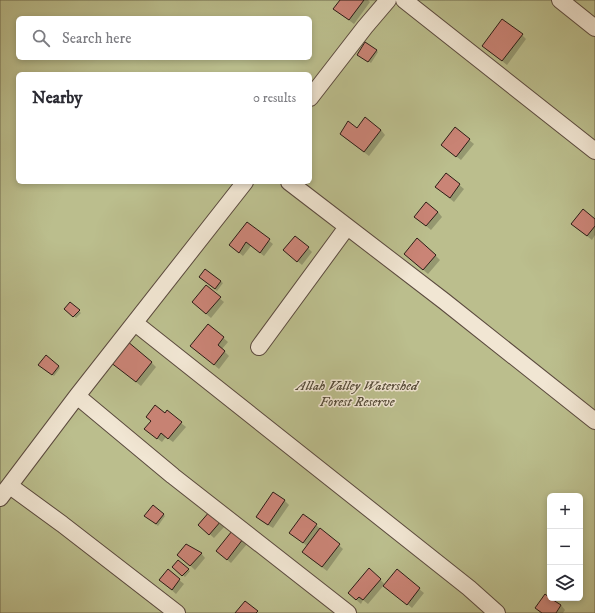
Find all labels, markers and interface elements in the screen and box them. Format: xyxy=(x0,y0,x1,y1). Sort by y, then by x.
search box xyxy=(16,16,312,60)
icon: search xyxy=(30,27,52,49)
text: Search here xyxy=(62,29,131,48)
text: Nearby xyxy=(32,87,82,109)
text: 0 results xyxy=(253,90,296,106)
park label: Allah Valley Watershed Forest Reserve xyxy=(294,377,420,411)
map controls xyxy=(547,493,583,601)
button: + xyxy=(547,493,583,529)
button: − xyxy=(547,529,583,565)
button: layers xyxy=(547,565,583,601)

